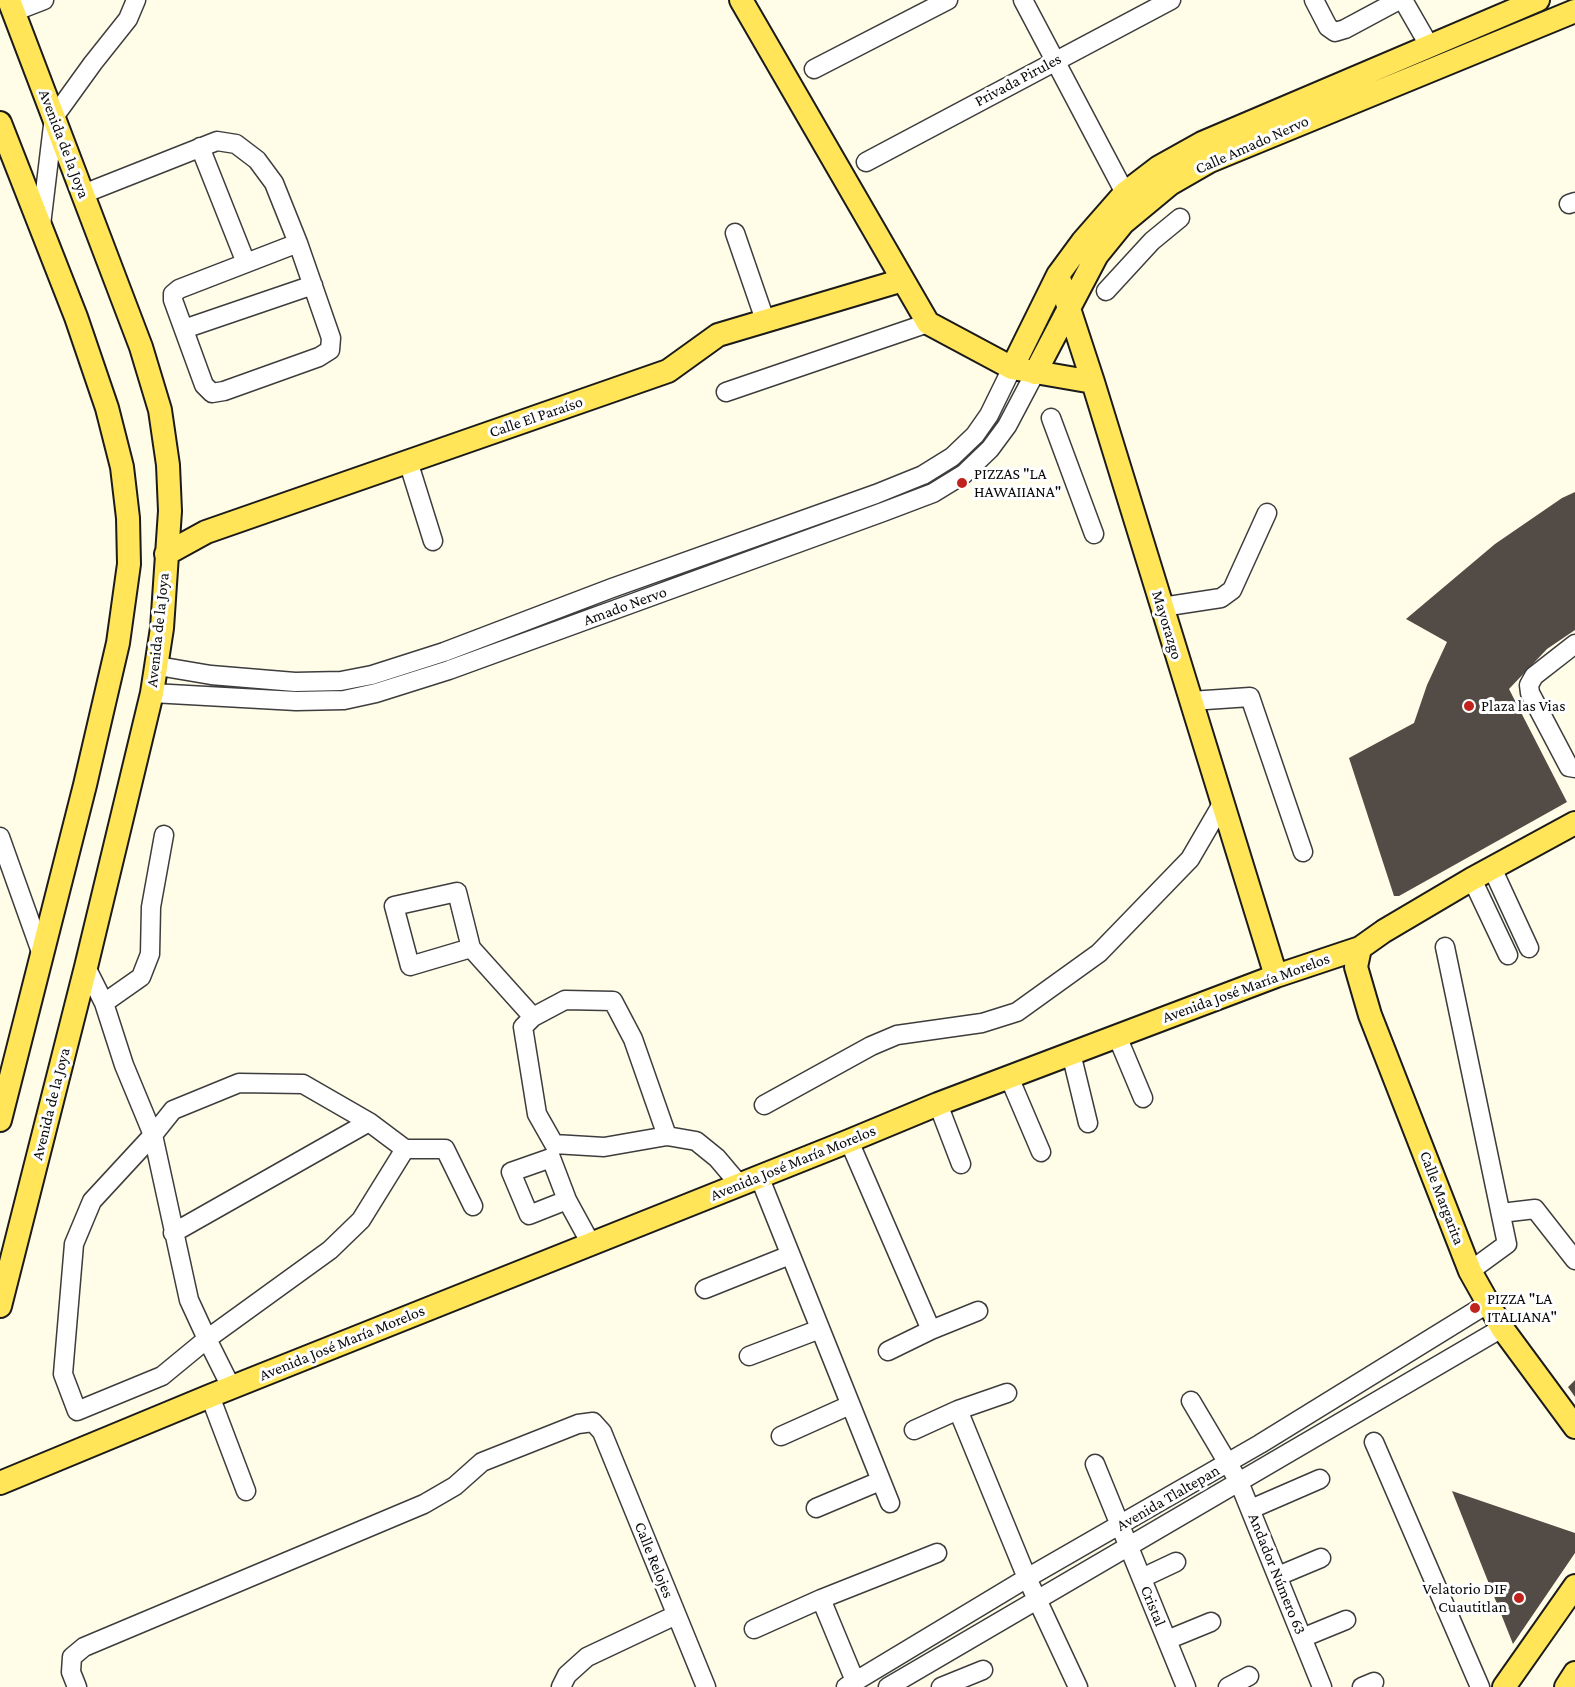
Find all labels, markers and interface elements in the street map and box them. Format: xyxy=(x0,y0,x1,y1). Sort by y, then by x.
street label: Privada Pirules xyxy=(971,49,1065,111)
street label: Avenida de la Joya xyxy=(34,87,94,201)
street label: Calle Amado Nervo xyxy=(1192,111,1312,179)
street label: Calle El Paraíso xyxy=(487,392,585,442)
place label: PIZZAS "LA HAWAIIANA" xyxy=(974,464,1061,502)
marker: PIZZAS "LA HAWAIIANA" xyxy=(955,476,969,490)
street label: Avenida de la Joya xyxy=(142,572,174,688)
street label: Amado Nervo xyxy=(581,582,669,630)
street label: Mayorazgo xyxy=(1147,588,1187,662)
place label: Plaza las Vias xyxy=(1481,696,1565,716)
marker: Plaza las Vias xyxy=(1462,699,1476,713)
street label: Avenida José María Morelos xyxy=(1160,949,1332,1027)
street label: Avenida de la Joya xyxy=(28,1046,74,1162)
street label: Avenida José María Morelos xyxy=(708,1121,878,1205)
street label: Calle Margarita xyxy=(1415,1148,1469,1248)
place label: PIZZA "LA ITALIANA" xyxy=(1487,1289,1557,1327)
street label: Avenida José María Morelos xyxy=(257,1301,427,1385)
marker: PIZZA "LA ITALIANA" xyxy=(1468,1301,1482,1315)
street label: Avenida Tlaltepan xyxy=(1113,1461,1223,1535)
street label: Andador Número 63 xyxy=(1244,1511,1310,1637)
street label: Calle Relojes xyxy=(630,1519,678,1601)
place label: Velatorio DIF Cuautitlan xyxy=(1423,1579,1507,1617)
street label: Cristal xyxy=(1136,1583,1170,1629)
marker: Velatorio DIF Cuautitlan xyxy=(1512,1591,1526,1605)

